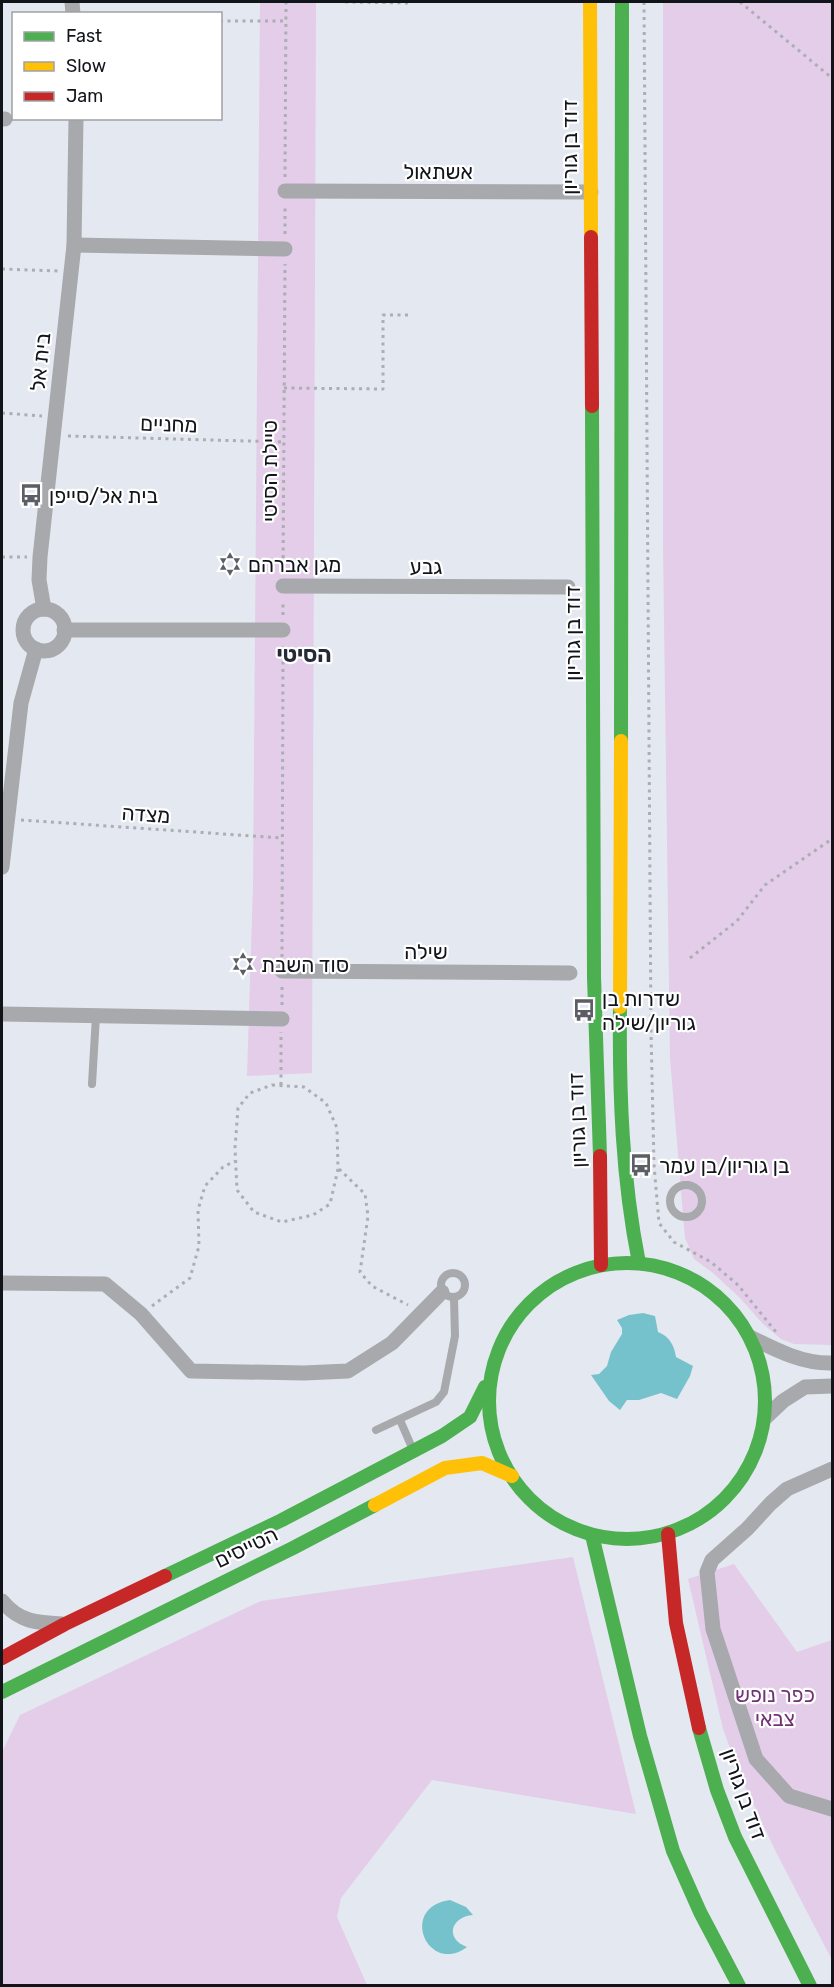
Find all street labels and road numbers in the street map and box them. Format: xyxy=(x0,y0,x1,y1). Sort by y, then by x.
street label: דוד בן גוריון xyxy=(557,99,582,195)
street label: אשתאול xyxy=(403,159,473,184)
street label: בית אל xyxy=(24,331,56,393)
street label: מחניים xyxy=(140,411,198,437)
street label: טיילת הסיטי xyxy=(257,420,282,522)
street label: גבע xyxy=(410,554,442,579)
street label: דוד בן גוריון xyxy=(560,585,585,681)
street label: מצדה xyxy=(121,800,171,828)
street label: שילה xyxy=(404,939,448,964)
street label: דוד בן גוריון xyxy=(563,1072,591,1168)
street label: הטייסים xyxy=(210,1521,282,1573)
street label: דוד בן גוריון xyxy=(716,1745,772,1843)

